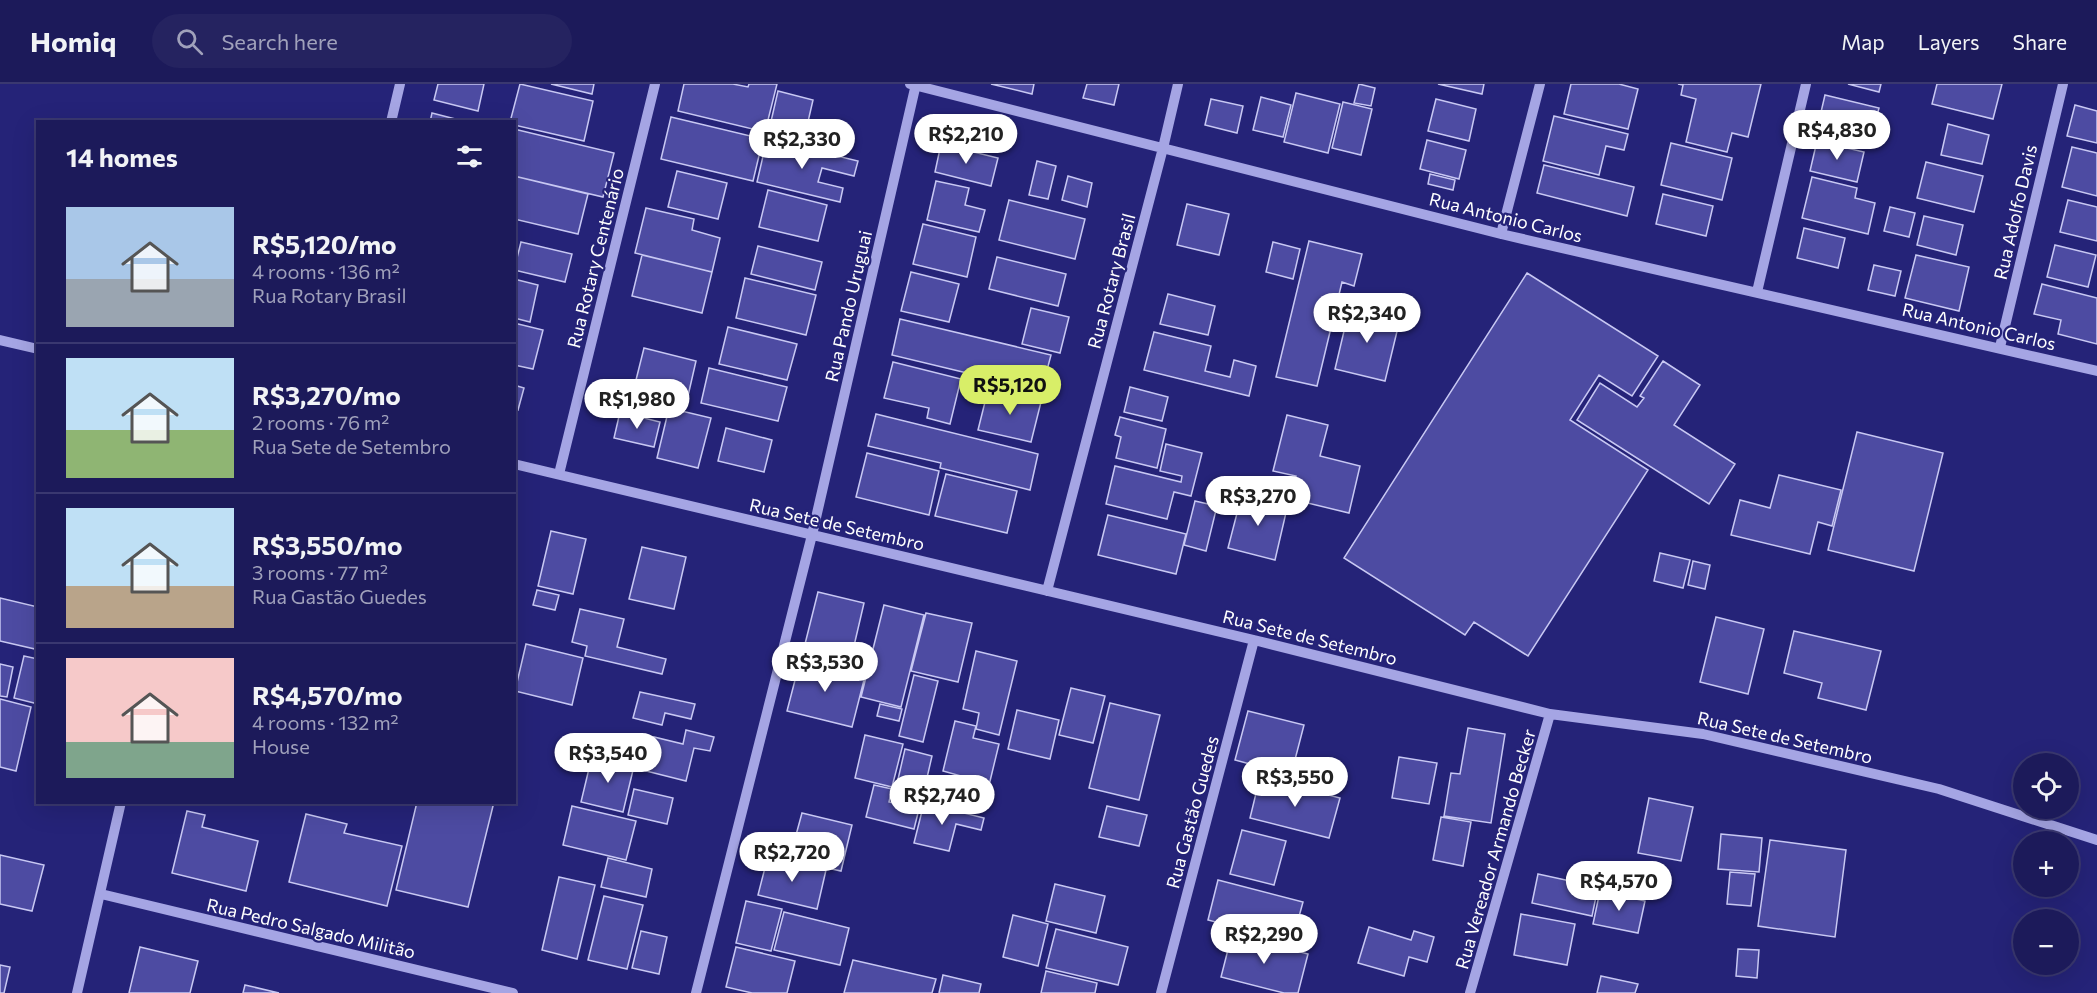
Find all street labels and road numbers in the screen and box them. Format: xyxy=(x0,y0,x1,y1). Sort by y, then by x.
street label: Rua Adolfo Davis xyxy=(1989,142,2041,282)
street label: Rua Rotary Centenário xyxy=(562,166,628,350)
street label: Rua Antonio Carlos xyxy=(1427,187,1585,247)
street label: Rua Rotary Brasil xyxy=(1082,211,1140,351)
street label: Rua Pando Uruguai xyxy=(820,228,876,384)
street label: Rua Antonio Carlos xyxy=(1900,298,2058,354)
street label: Rua Sete de Setembro xyxy=(747,493,927,555)
street label: Rua Sete de Setembro xyxy=(1221,605,1399,669)
street label: Rua Sete de Setembro xyxy=(1695,706,1875,768)
street label: Rua Vereador Armando Becker xyxy=(1450,726,1540,972)
street label: Rua Gastão Guedes xyxy=(1161,733,1223,891)
street label: Rua Pedro Salgado Militão xyxy=(204,893,418,963)

